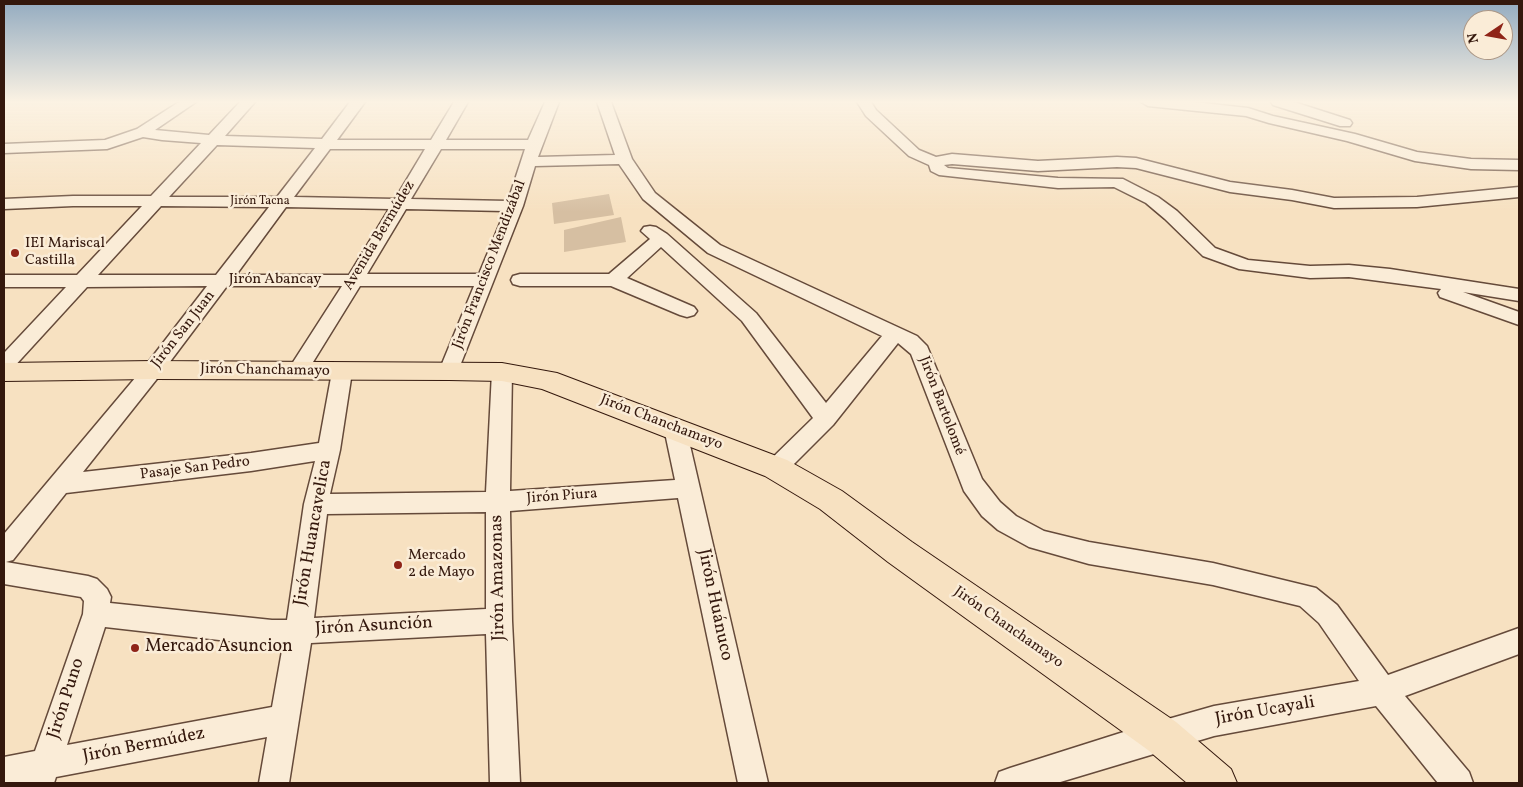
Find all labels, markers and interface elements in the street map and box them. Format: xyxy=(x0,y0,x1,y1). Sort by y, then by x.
north arrow xyxy=(1463,10,1513,60)
text: N xyxy=(1463,31,1484,45)
street label: Avenida Bermúdez xyxy=(340,178,420,294)
street label: Jirón Francisco Mendizábal xyxy=(449,178,531,352)
street label: Jirón Tacna xyxy=(230,195,290,209)
place label: IEI Mariscal Castilla xyxy=(25,235,105,270)
marker: IEI Mariscal Castilla xyxy=(9,247,21,259)
street label: Jirón Abancay xyxy=(229,271,321,289)
street label: Jirón San Juan xyxy=(148,288,220,372)
street label: Jirón Bartolomé xyxy=(914,354,968,458)
street label: Jirón Chanchamayo xyxy=(200,361,330,381)
street label: Jirón Chanchamayo xyxy=(597,391,725,455)
street label: Pasaje San Pedro xyxy=(139,453,251,485)
street label: Jirón Huancavelica xyxy=(290,458,338,608)
street label: Jirón Piura xyxy=(526,486,598,508)
street label: Jirón Amazonas xyxy=(487,515,511,641)
place label: Mercado 2 de Mayo xyxy=(408,547,475,582)
street label: Jirón Huánuco xyxy=(692,547,736,663)
marker: Mercado 2 de Mayo xyxy=(392,559,404,571)
street label: Jirón Chanchamayo xyxy=(950,583,1066,673)
street label: Jirón Asunción xyxy=(315,613,433,641)
place label: Mercado Asuncion xyxy=(145,637,293,659)
marker: Mercado Asuncion xyxy=(129,642,141,654)
street label: Jirón Puno xyxy=(44,656,90,742)
street label: Jirón Ucayali xyxy=(1213,693,1317,731)
street label: Jirón Bermúdez xyxy=(81,724,207,768)

